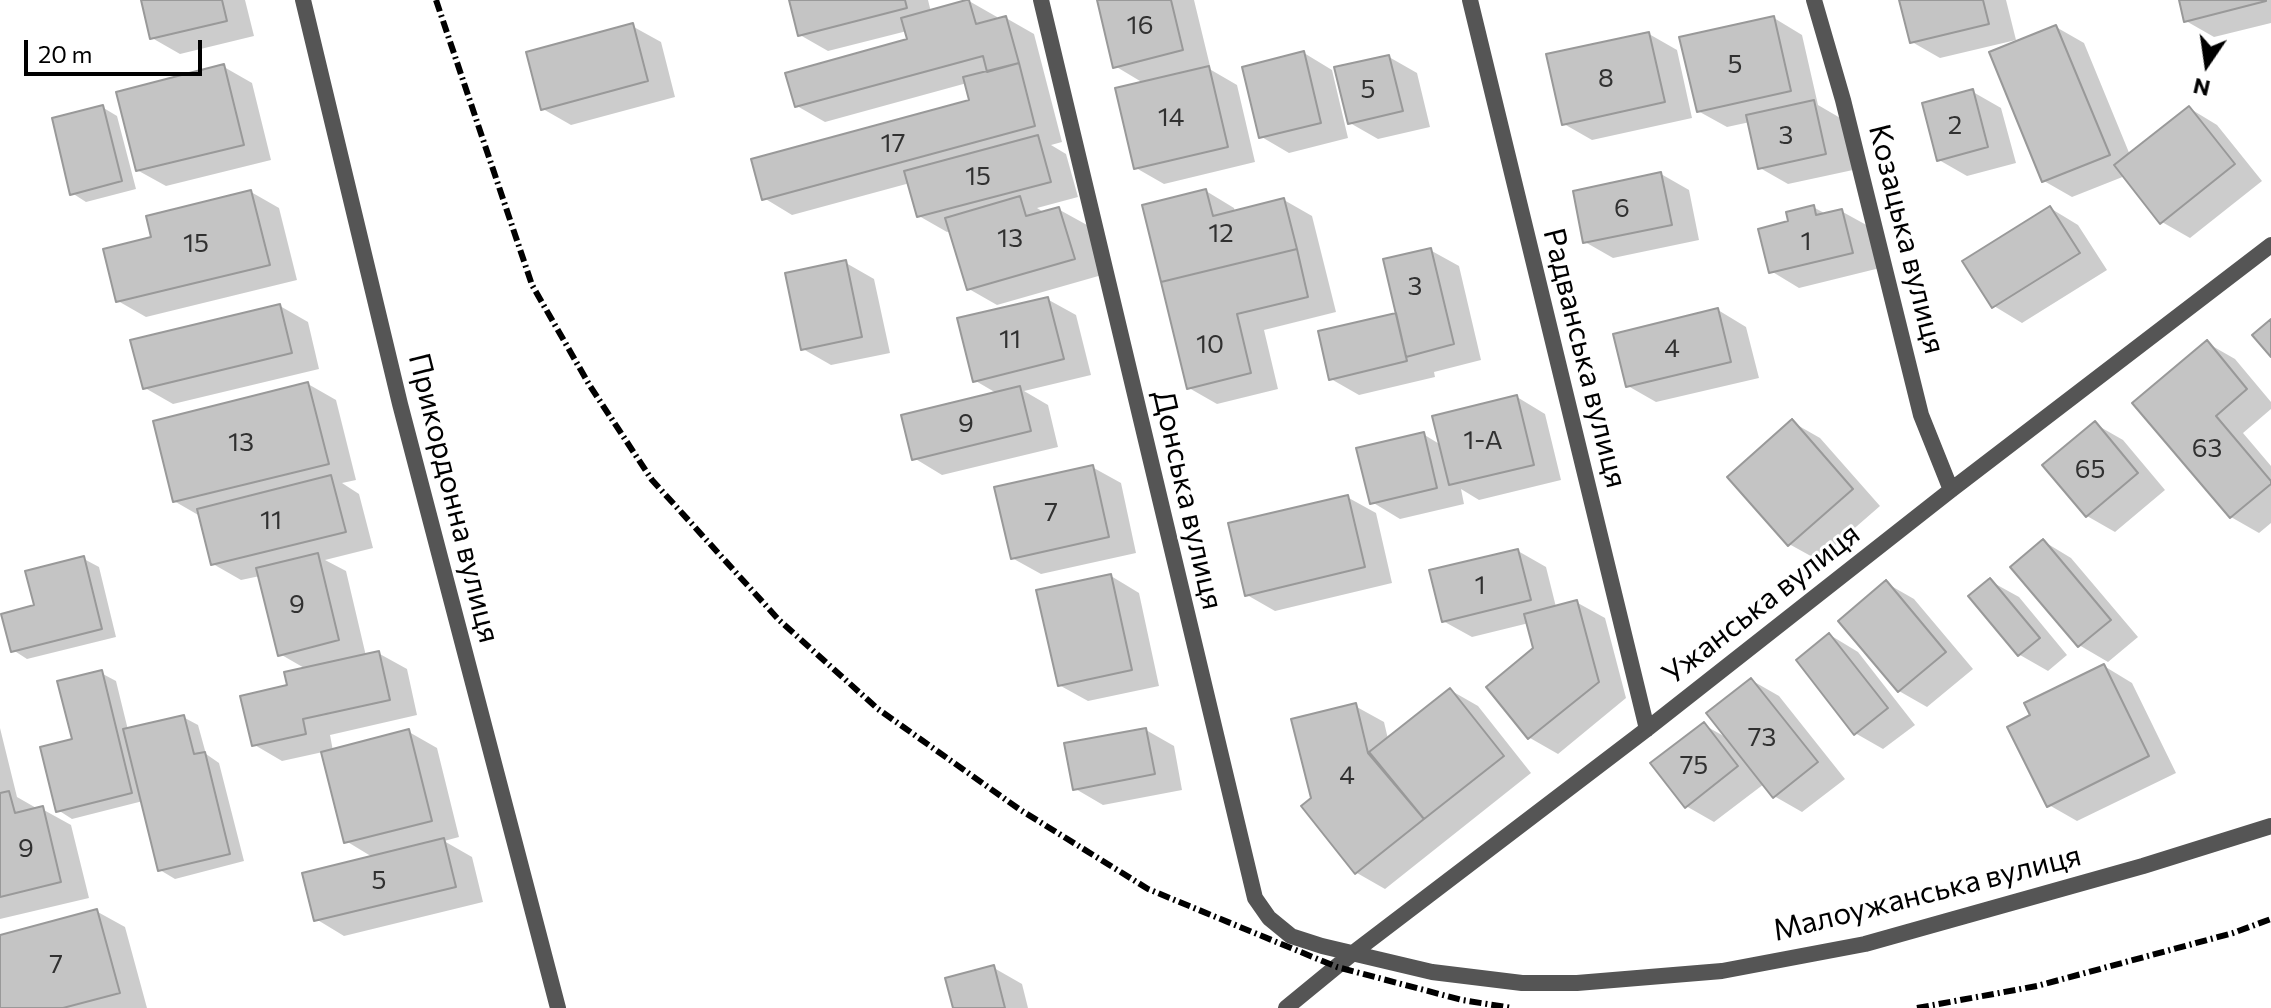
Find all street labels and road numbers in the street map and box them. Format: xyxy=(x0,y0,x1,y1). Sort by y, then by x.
street label: Козацька вулиця xyxy=(1861,120,1953,358)
street label: Радванська вулиця xyxy=(1535,225,1635,491)
street label: Прикордонна вулиця xyxy=(401,350,507,646)
street label: Донська вулиця xyxy=(1145,387,1231,613)
street label: Ужанська вулиця xyxy=(1655,516,1867,692)
street label: Малоужанська вулиця xyxy=(1769,837,2085,949)

